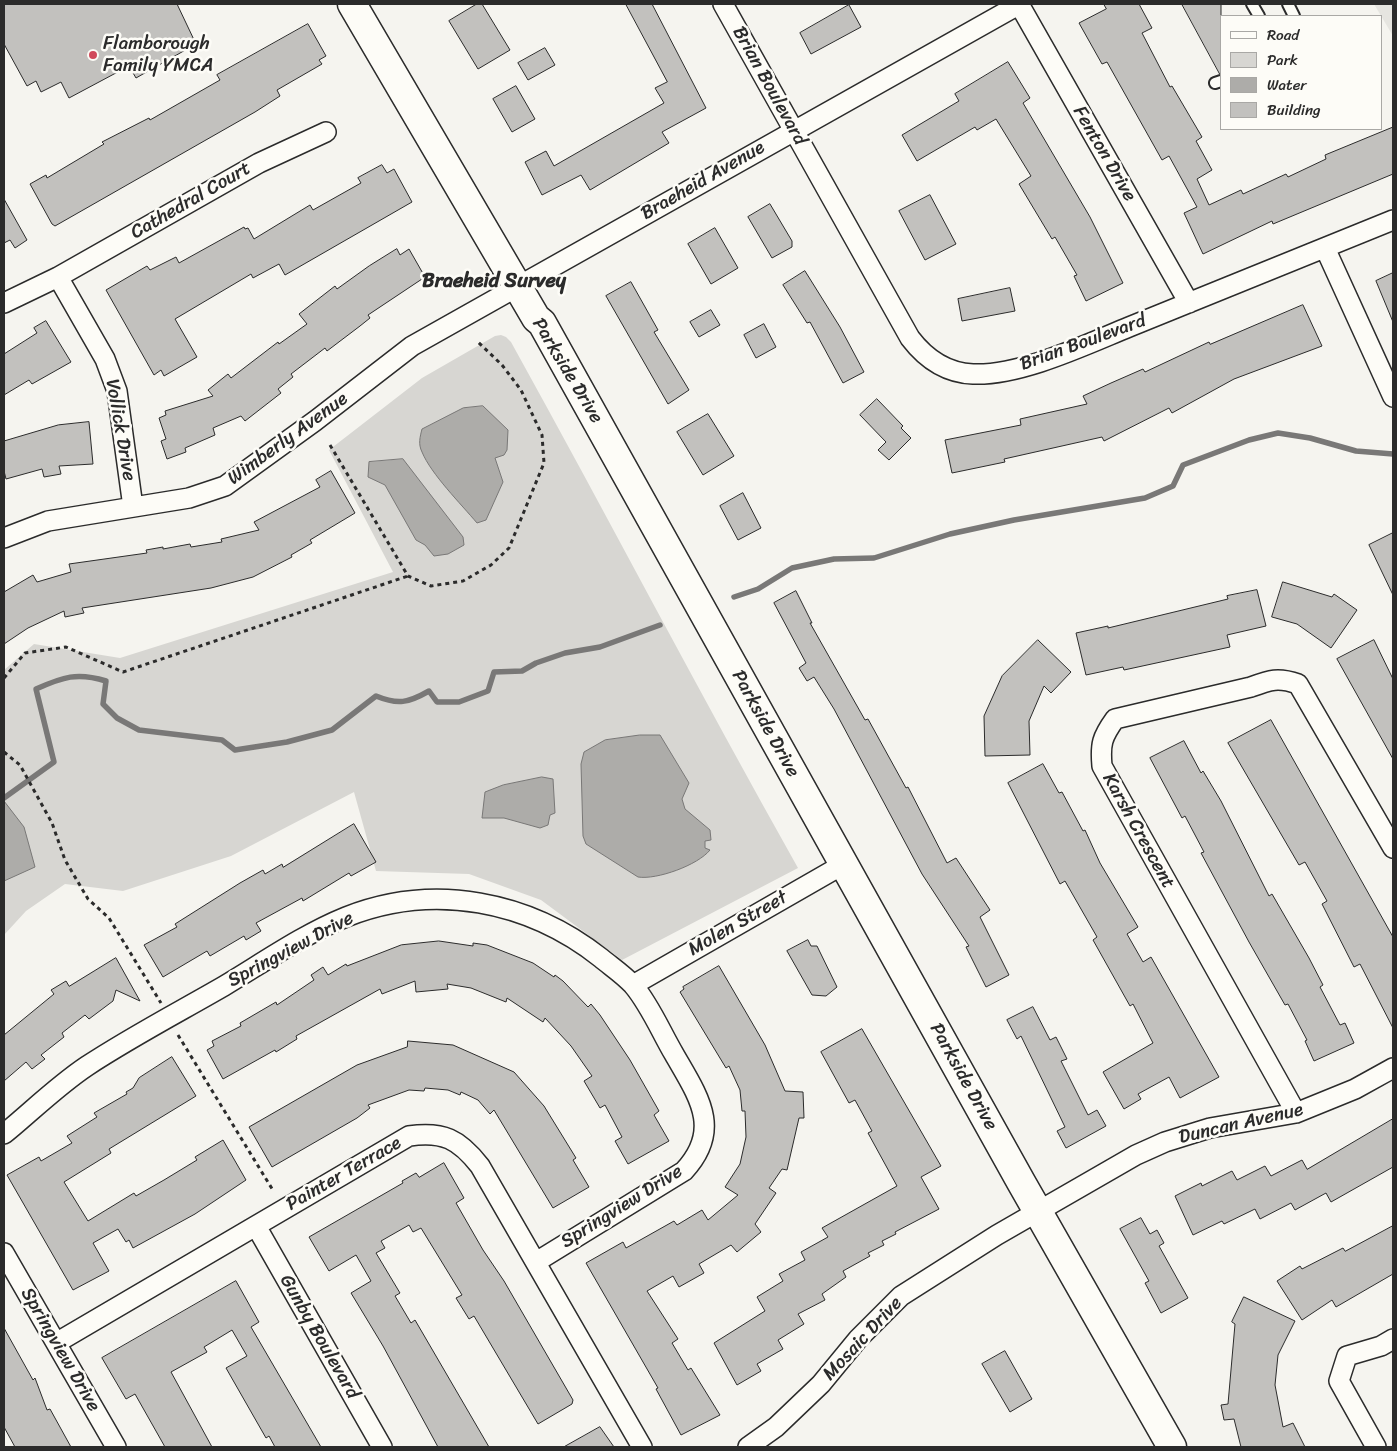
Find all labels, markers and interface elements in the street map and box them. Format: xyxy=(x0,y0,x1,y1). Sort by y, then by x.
legend xyxy=(1220,15,1382,130)
text: Road xyxy=(1267,22,1299,48)
street label: Brian Boulevard xyxy=(727,23,811,149)
place label: Flamborough Family YMCA xyxy=(103,33,213,77)
text: Park xyxy=(1267,47,1298,73)
marker: Flamborough Family YMCA xyxy=(87,49,99,61)
text: Water xyxy=(1267,72,1307,98)
text: Building xyxy=(1267,97,1321,123)
street label: Fenton Drive xyxy=(1067,102,1141,206)
street label: Braeheid Avenue xyxy=(637,136,769,226)
street label: Cathedral Court xyxy=(127,157,255,245)
district label: Braeheid Survey xyxy=(422,270,566,294)
street label: Brian Boulevard xyxy=(1017,310,1149,376)
street label: Parkside Drive xyxy=(527,314,607,428)
street label: Vollick Drive xyxy=(100,377,140,483)
street label: Wimberly Avenue xyxy=(223,388,353,490)
street label: Parkside Drive xyxy=(726,666,804,782)
street label: Karsh Crescent xyxy=(1097,769,1179,893)
street label: Molen Street xyxy=(684,886,792,962)
street label: Springview Drive xyxy=(224,907,358,993)
street label: Parkside Drive xyxy=(924,1019,1002,1135)
street label: Duncan Avenue xyxy=(1177,1099,1305,1149)
street label: Painter Terrace xyxy=(282,1132,406,1216)
street label: Springview Drive xyxy=(557,1160,687,1254)
street label: Gunby Boulevard xyxy=(274,1271,364,1403)
street label: Springview Drive xyxy=(15,1284,105,1416)
street label: Mosaic Drive xyxy=(818,1292,908,1386)

